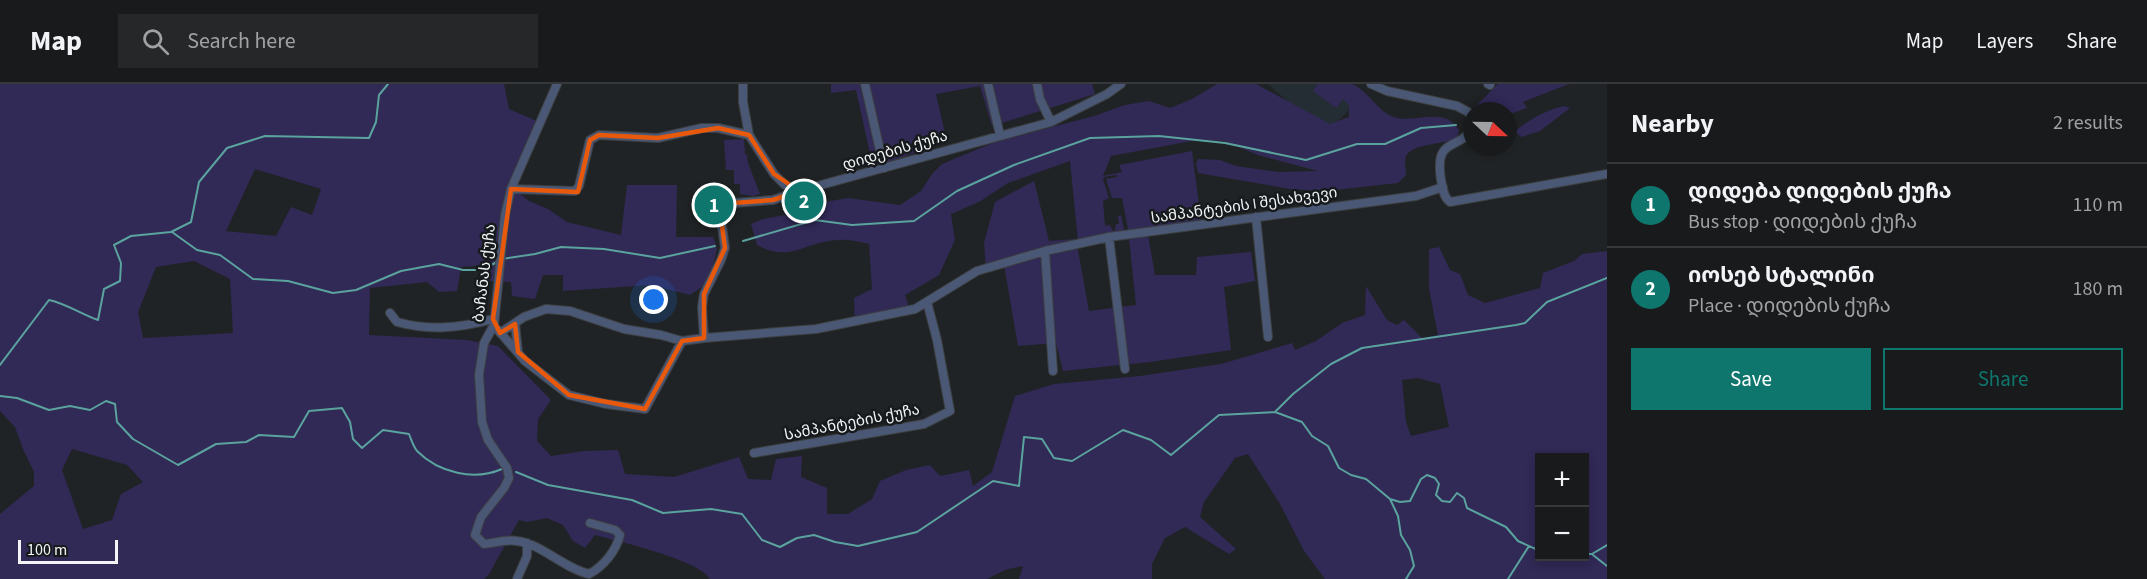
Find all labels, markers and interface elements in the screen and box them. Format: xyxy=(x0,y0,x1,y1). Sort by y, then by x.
search box xyxy=(118,14,538,68)
text: Map xyxy=(30,21,82,61)
icon: search xyxy=(139,25,172,58)
text: Search here xyxy=(187,25,296,57)
text: Map xyxy=(1906,26,1943,56)
text: Layers xyxy=(1976,26,2033,56)
text: Share xyxy=(2066,26,2117,56)
north arrow xyxy=(1463,102,1517,156)
text: Nearby xyxy=(1631,105,1714,142)
text: 2 results xyxy=(2053,109,2123,137)
street label: დიდების ქუჩა xyxy=(840,125,950,176)
text: დიდება დიდების ქუჩა xyxy=(1688,175,1952,207)
pin: 2 xyxy=(784,178,824,224)
pin: 1 xyxy=(694,182,734,228)
street label: სამპანტების I შესახვევი xyxy=(1150,182,1339,229)
text: 1 xyxy=(1645,191,1656,219)
text: 110 m xyxy=(2073,191,2123,219)
text: Bus stop · დიდების ქუჩა xyxy=(1688,208,1917,236)
street label: ბაჩანას ქუჩა xyxy=(468,223,501,323)
text: იოსებ სტალინი xyxy=(1688,259,1875,291)
text: 2 xyxy=(1645,275,1656,303)
text: 180 m xyxy=(2073,275,2123,303)
your location xyxy=(639,285,668,314)
text: Place · დიდების ქუჩა xyxy=(1688,292,1891,320)
button: Save xyxy=(1631,348,1871,410)
button: Share xyxy=(1883,348,2123,410)
street label: სამპანტების ქუჩა xyxy=(783,399,922,446)
map controls xyxy=(1535,453,1589,561)
button: + xyxy=(1535,453,1589,507)
button: − xyxy=(1535,507,1589,561)
scale bar xyxy=(18,537,118,564)
text: 100 m xyxy=(27,539,67,561)

